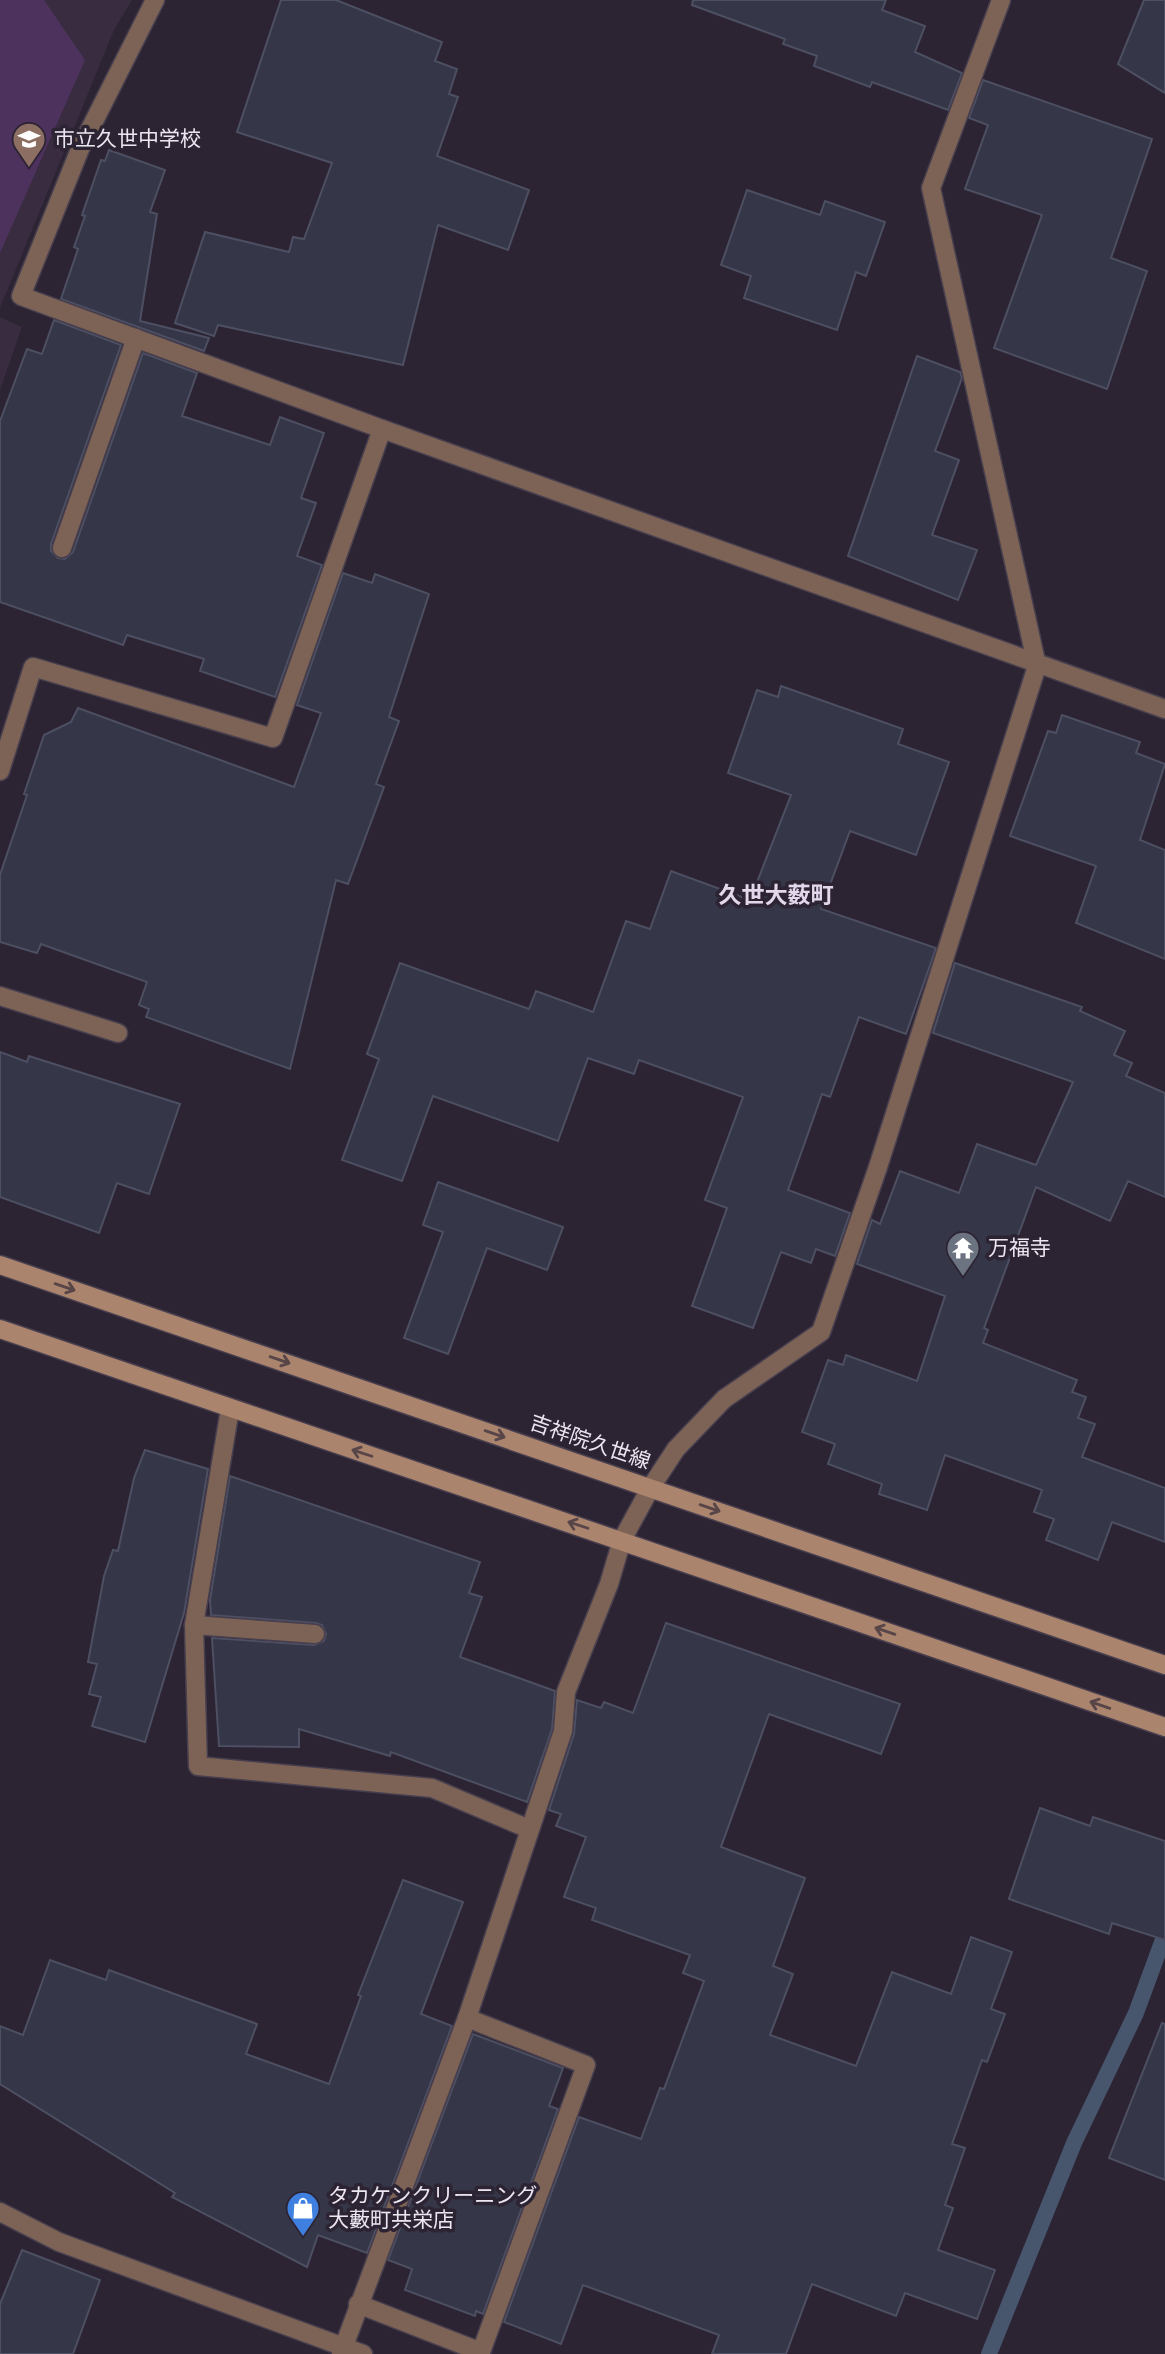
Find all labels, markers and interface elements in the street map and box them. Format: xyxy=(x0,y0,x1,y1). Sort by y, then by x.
school or university icon: 市立久世中学校 xyxy=(10,120,48,169)
place label: 市立久世中学校 xyxy=(54,125,201,153)
district label: 久世大薮町 xyxy=(719,880,834,910)
temple icon: 万福寺 xyxy=(944,1229,982,1278)
place label: 万福寺 xyxy=(988,1234,1051,1262)
one-way arrow xyxy=(53,1282,75,1294)
one-way arrow xyxy=(268,1355,290,1367)
street label: 吉祥院久世線 xyxy=(526,1408,654,1476)
one-way arrow xyxy=(484,1429,506,1441)
one-way arrow xyxy=(351,1446,373,1458)
one-way arrow xyxy=(699,1503,721,1515)
one-way arrow xyxy=(567,1518,589,1530)
one-way arrow xyxy=(875,1624,897,1636)
one-way arrow xyxy=(1090,1698,1112,1710)
place label: タカケンクリーニング 大藪町共栄店 xyxy=(328,2182,537,2234)
shop icon: タカケンクリーニング 大藪町共栄店 xyxy=(284,2189,322,2238)

